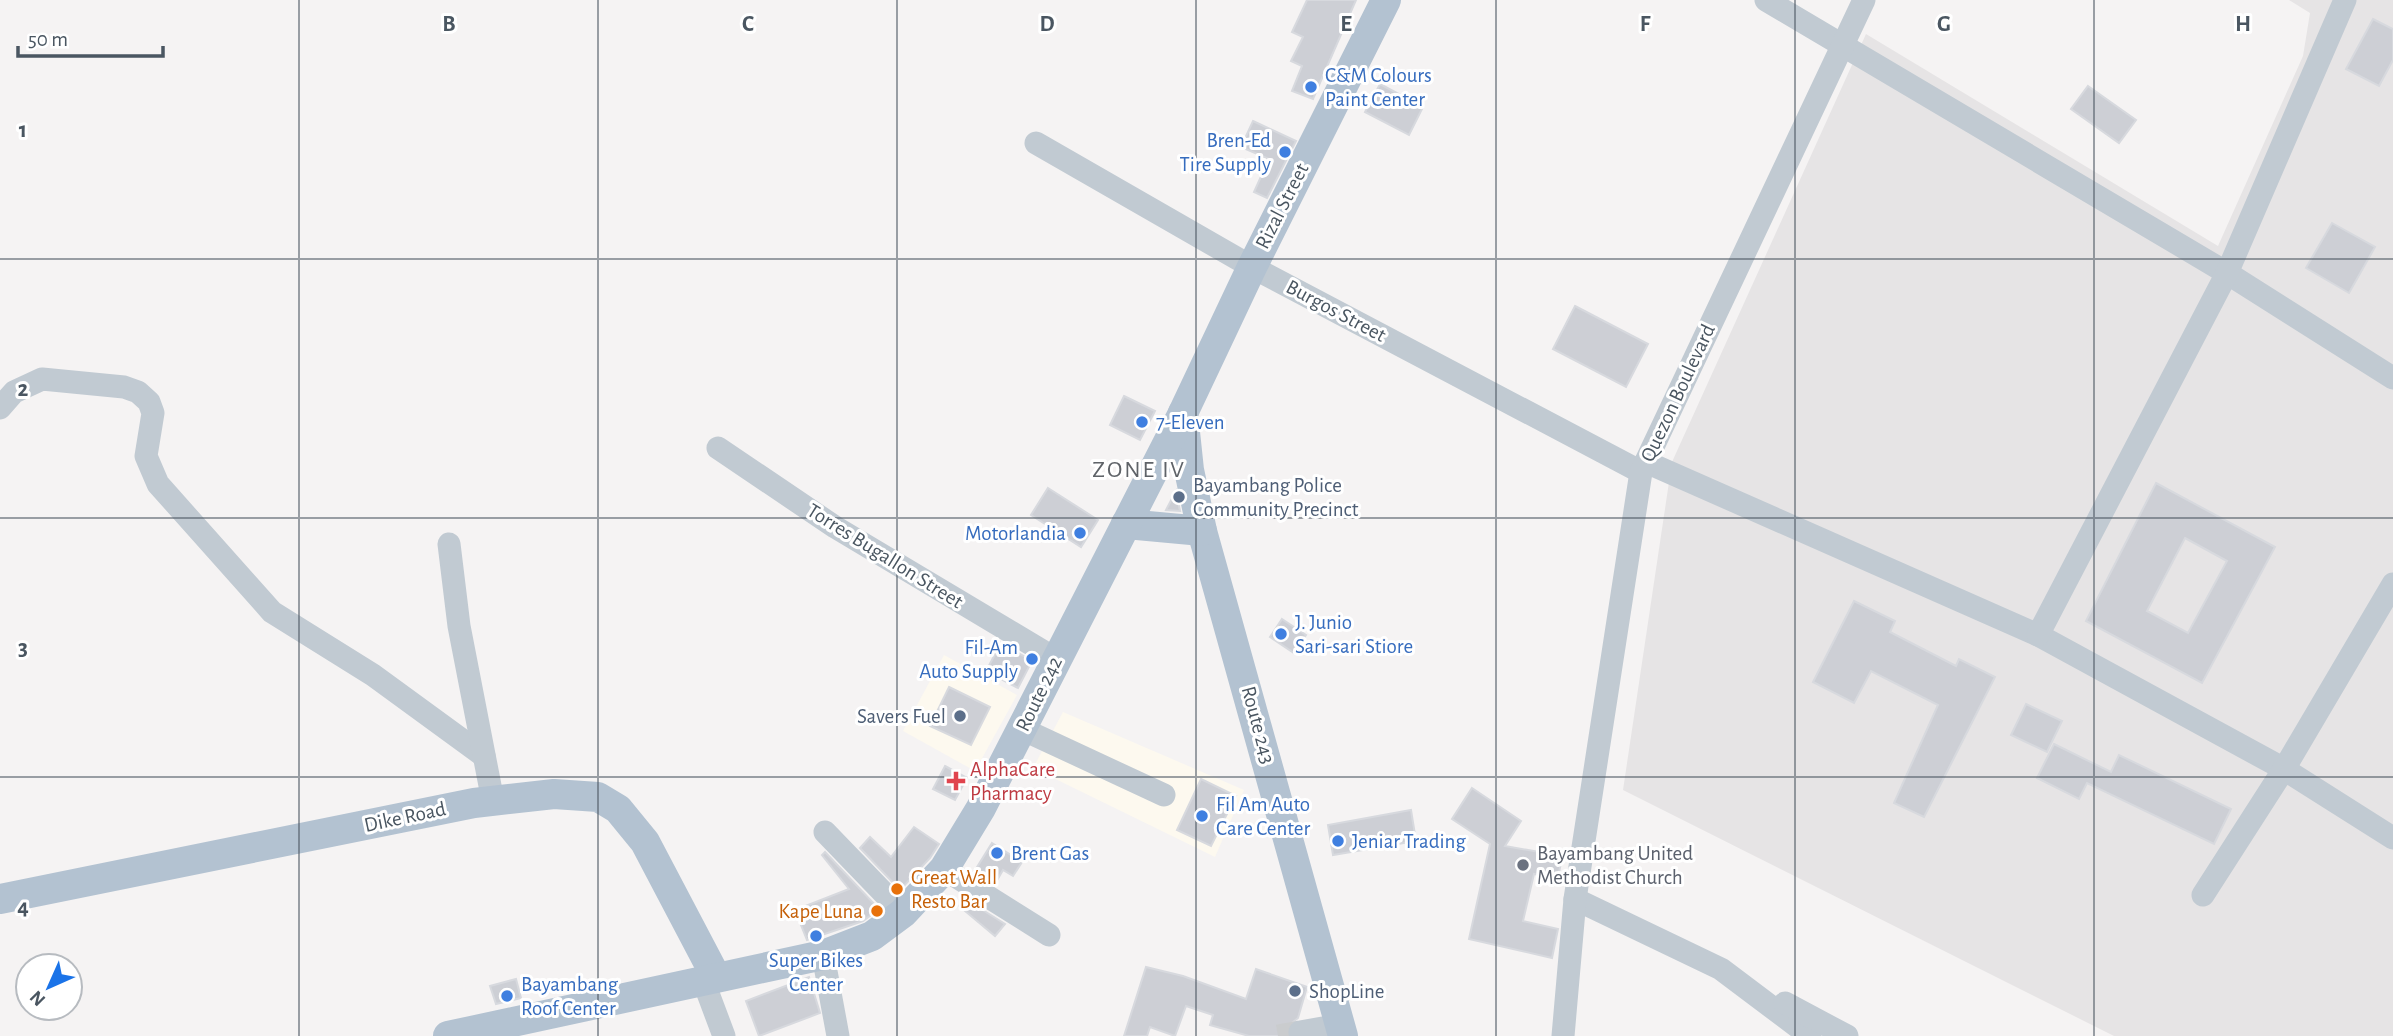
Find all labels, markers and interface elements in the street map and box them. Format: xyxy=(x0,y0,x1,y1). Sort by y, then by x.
text: B xyxy=(442,13,456,36)
text: C xyxy=(742,13,754,36)
text: D xyxy=(1039,13,1055,36)
text: E xyxy=(1340,13,1352,36)
text: F xyxy=(1640,13,1651,36)
text: G xyxy=(1937,13,1951,36)
text: H xyxy=(2235,13,2251,36)
scale bar xyxy=(18,14,163,58)
text: 50 m xyxy=(28,29,68,50)
place label: C&M Colours Paint Center xyxy=(1325,65,1432,110)
marker: C&M Colours Paint Center xyxy=(1303,79,1319,95)
text: 1 xyxy=(19,119,27,142)
place label: Bren-Ed Tire Supply xyxy=(1180,130,1271,175)
marker: Bren-Ed Tire Supply xyxy=(1277,144,1293,160)
street label: Rizal Street xyxy=(1251,159,1313,252)
street label: Burgos Street xyxy=(1283,276,1390,346)
street label: Quezon Boulevard xyxy=(1637,321,1719,465)
text: 2 xyxy=(18,378,29,401)
place label: 7-Eleven xyxy=(1156,412,1225,433)
marker: 7-Eleven xyxy=(1134,414,1150,430)
district label: ZONE IV xyxy=(1092,458,1186,482)
place label: Bayambang Police Community Precinct xyxy=(1193,475,1359,520)
marker: Bayambang Police Community Precinct xyxy=(1171,489,1187,505)
street label: Torres Bugallon Street xyxy=(803,500,967,613)
place label: Motorlandia xyxy=(965,523,1066,544)
marker: Motorlandia xyxy=(1072,525,1088,541)
place label: J. Junio Sari-sari Stiore xyxy=(1295,612,1413,657)
marker: J. Junio Sari-sari Stiore xyxy=(1273,626,1289,642)
text: 3 xyxy=(18,637,28,660)
place label: Fil-Am Auto Supply xyxy=(919,637,1018,682)
marker: Fil-Am Auto Supply xyxy=(1024,651,1040,667)
street label: Route 242 xyxy=(1012,653,1066,735)
street label: Route 243 xyxy=(1238,684,1278,766)
place label: Savers Fuel xyxy=(857,706,946,727)
marker: Savers Fuel xyxy=(952,708,968,724)
place label: AlphaCare Pharmacy xyxy=(970,759,1055,804)
marker: AlphaCare Pharmacy xyxy=(948,773,964,789)
place label: Fil Am Auto Care Center xyxy=(1216,794,1310,839)
street label: Dike Road xyxy=(362,798,448,836)
marker: Fil Am Auto Care Center xyxy=(1194,808,1210,824)
place label: Jeniar Trading xyxy=(1352,831,1466,852)
marker: Jeniar Trading xyxy=(1330,833,1346,849)
place label: Brent Gas xyxy=(1011,843,1089,864)
place label: Bayambang United Methodist Church xyxy=(1537,843,1693,888)
marker: Brent Gas xyxy=(989,845,1005,861)
marker: Bayambang United Methodist Church xyxy=(1515,857,1531,873)
place label: Great Wall Resto Bar xyxy=(911,867,997,912)
marker: Great Wall Resto Bar xyxy=(889,881,905,897)
text: 4 xyxy=(17,896,29,919)
place label: Kape Luna xyxy=(778,901,863,922)
marker: Kape Luna xyxy=(869,903,885,919)
marker: Super Bikes Center xyxy=(808,928,824,944)
place label: Super Bikes Center xyxy=(769,950,863,995)
north arrow xyxy=(14,952,84,1022)
place label: Bayambang Roof Center xyxy=(521,974,619,1019)
place label: ShopLine xyxy=(1309,981,1385,1002)
marker: ShopLine xyxy=(1287,983,1303,999)
text: N xyxy=(27,987,49,1009)
marker: Bayambang Roof Center xyxy=(499,988,515,1004)

